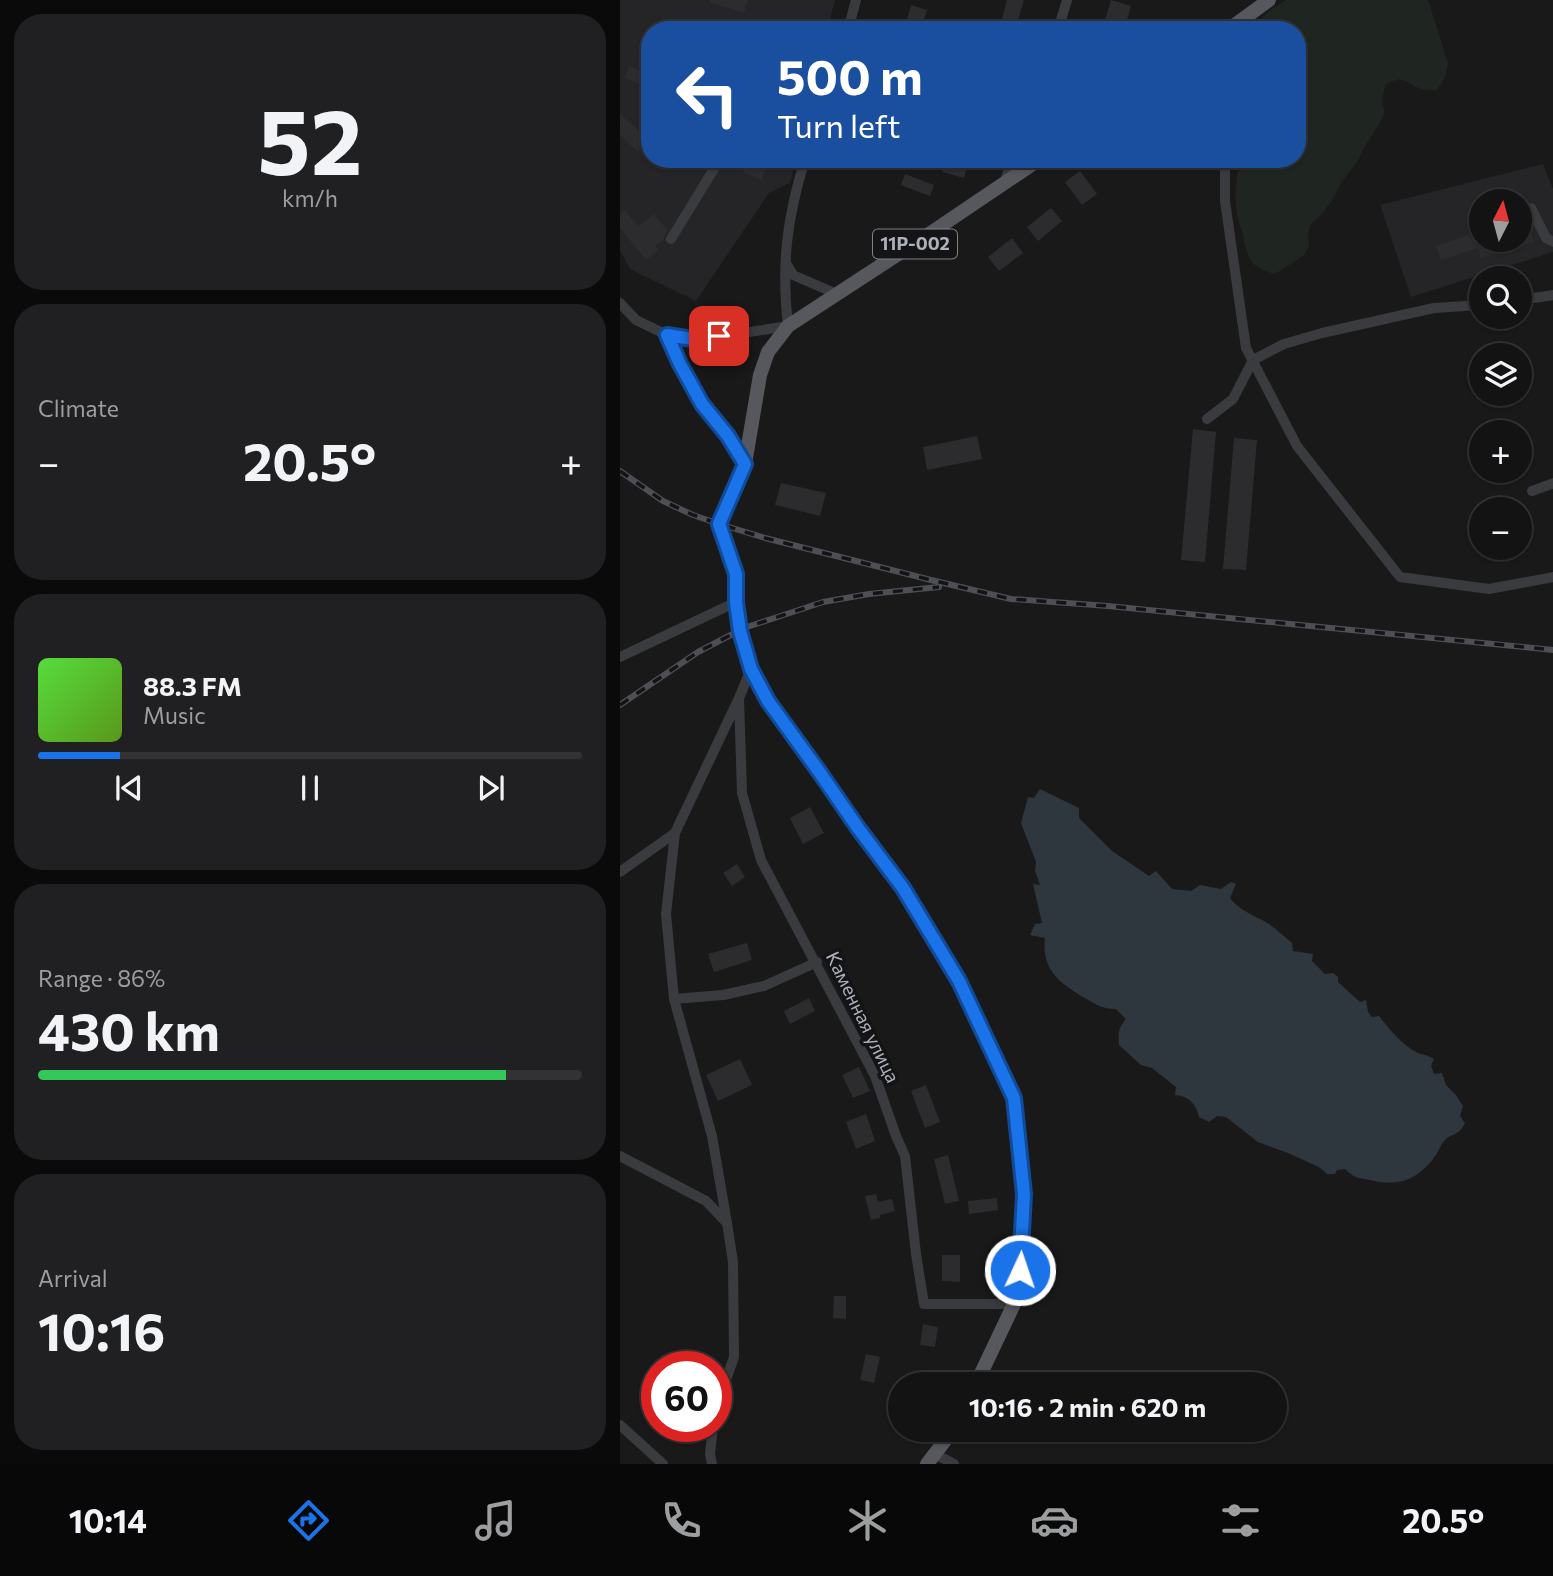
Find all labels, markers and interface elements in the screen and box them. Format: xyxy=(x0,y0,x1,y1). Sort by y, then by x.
text: 500 m xyxy=(777,45,923,105)
icon: left xyxy=(662,49,753,140)
text: 52 xyxy=(258,82,362,194)
text: Turn left xyxy=(777,105,901,145)
text: km/h xyxy=(282,184,338,212)
north arrow xyxy=(1469,189,1532,252)
map controls xyxy=(1469,189,1532,560)
road number: 11Р-002 xyxy=(873,230,957,258)
button: search xyxy=(1469,266,1532,329)
pin xyxy=(689,306,749,366)
icon: arrive xyxy=(700,317,738,355)
button: layers xyxy=(1469,343,1532,406)
text: Climate xyxy=(38,394,119,422)
button: + xyxy=(1469,420,1532,483)
text: 20.5° xyxy=(243,428,376,492)
text: − xyxy=(38,438,60,485)
text: + xyxy=(560,438,582,485)
button: − xyxy=(1469,497,1532,560)
text: 88.3 FM xyxy=(143,670,242,701)
text: Music xyxy=(143,701,206,729)
icon: previous xyxy=(110,769,148,807)
icon: pause xyxy=(291,769,329,807)
icon: next xyxy=(472,769,510,807)
street label: Каменная улица xyxy=(822,947,905,1086)
text: Range · 86% xyxy=(38,964,165,992)
text: 430 km xyxy=(38,998,220,1062)
position arrow xyxy=(983,1233,1057,1307)
text: Arrival xyxy=(38,1264,108,1292)
text: 10:16 xyxy=(38,1298,165,1362)
speed limit sign: 60 xyxy=(641,1351,732,1442)
text: 10:16 · 2 min · 620 m xyxy=(969,1391,1206,1422)
icon: directions xyxy=(284,1496,333,1545)
icon: music xyxy=(471,1496,520,1545)
icon: phone xyxy=(657,1496,706,1545)
icon: climate xyxy=(843,1496,892,1545)
icon: car xyxy=(1030,1496,1079,1545)
icon: filters xyxy=(1216,1496,1265,1545)
text: 10:14 xyxy=(69,1500,147,1540)
text: 20.5° xyxy=(1402,1500,1484,1540)

